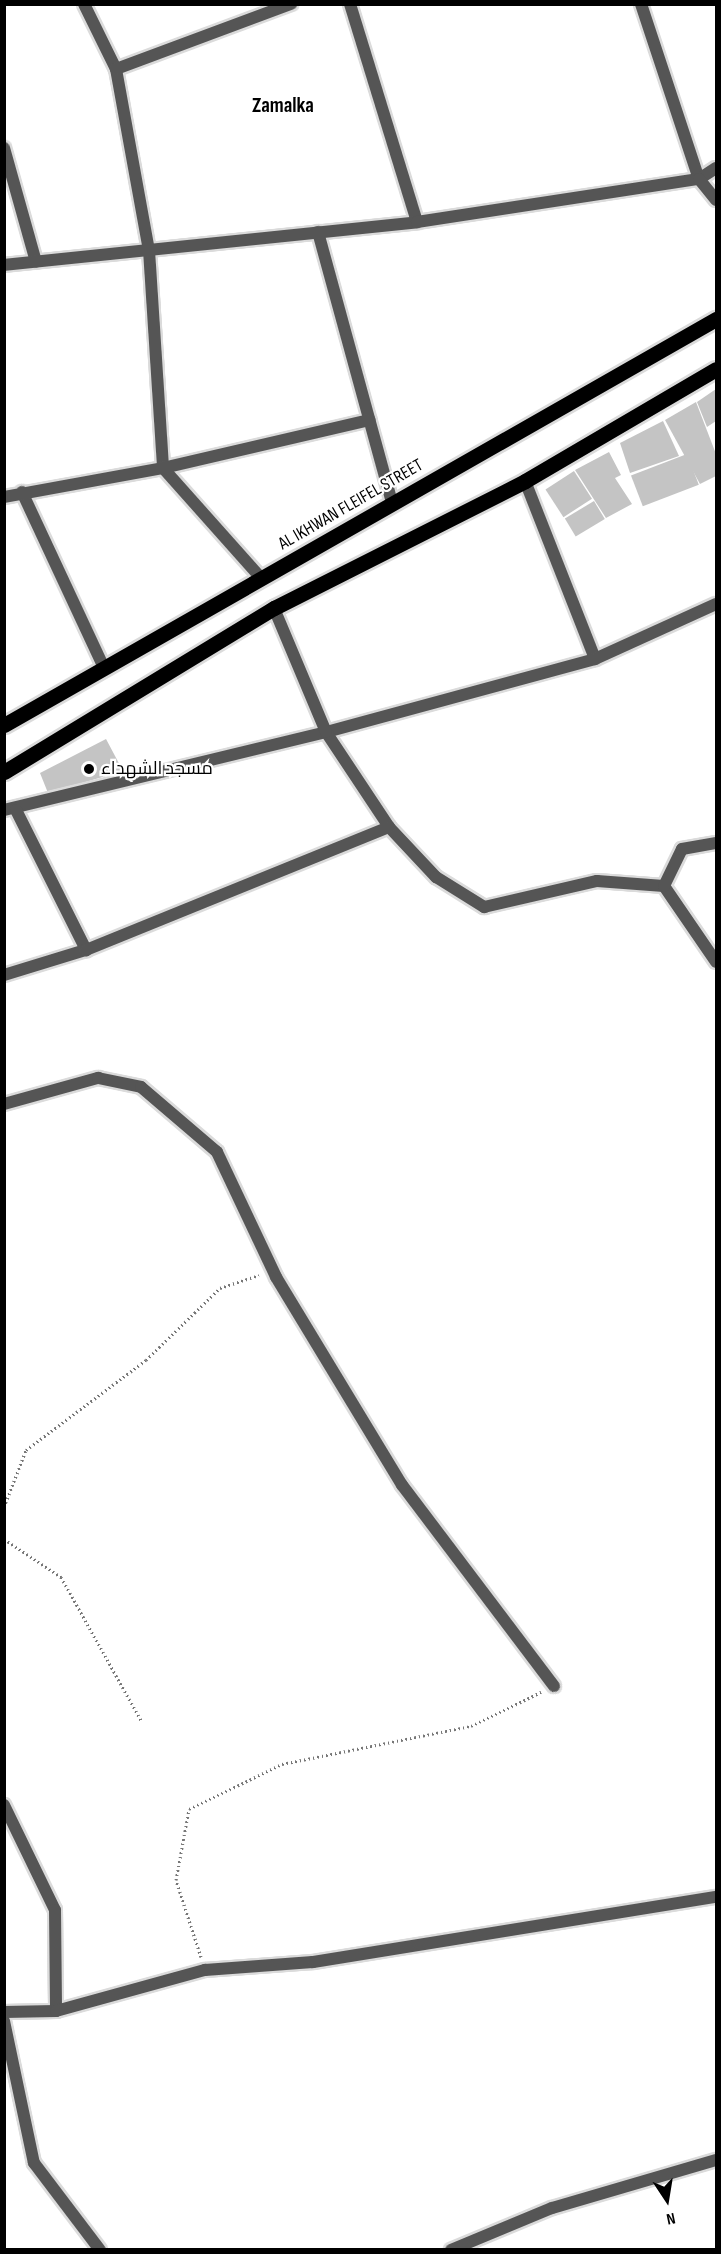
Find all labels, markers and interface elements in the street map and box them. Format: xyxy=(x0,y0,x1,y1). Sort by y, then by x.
district label: Zamalka xyxy=(252,93,314,119)
street label: AL IKHWAN FLEIFEL STREET xyxy=(275,455,427,555)
place label: مسجد الشهداء xyxy=(101,758,213,780)
marker: مسجد الشهداء xyxy=(82,762,96,776)
north arrow xyxy=(637,2170,697,2230)
text: N xyxy=(665,2208,677,2228)

